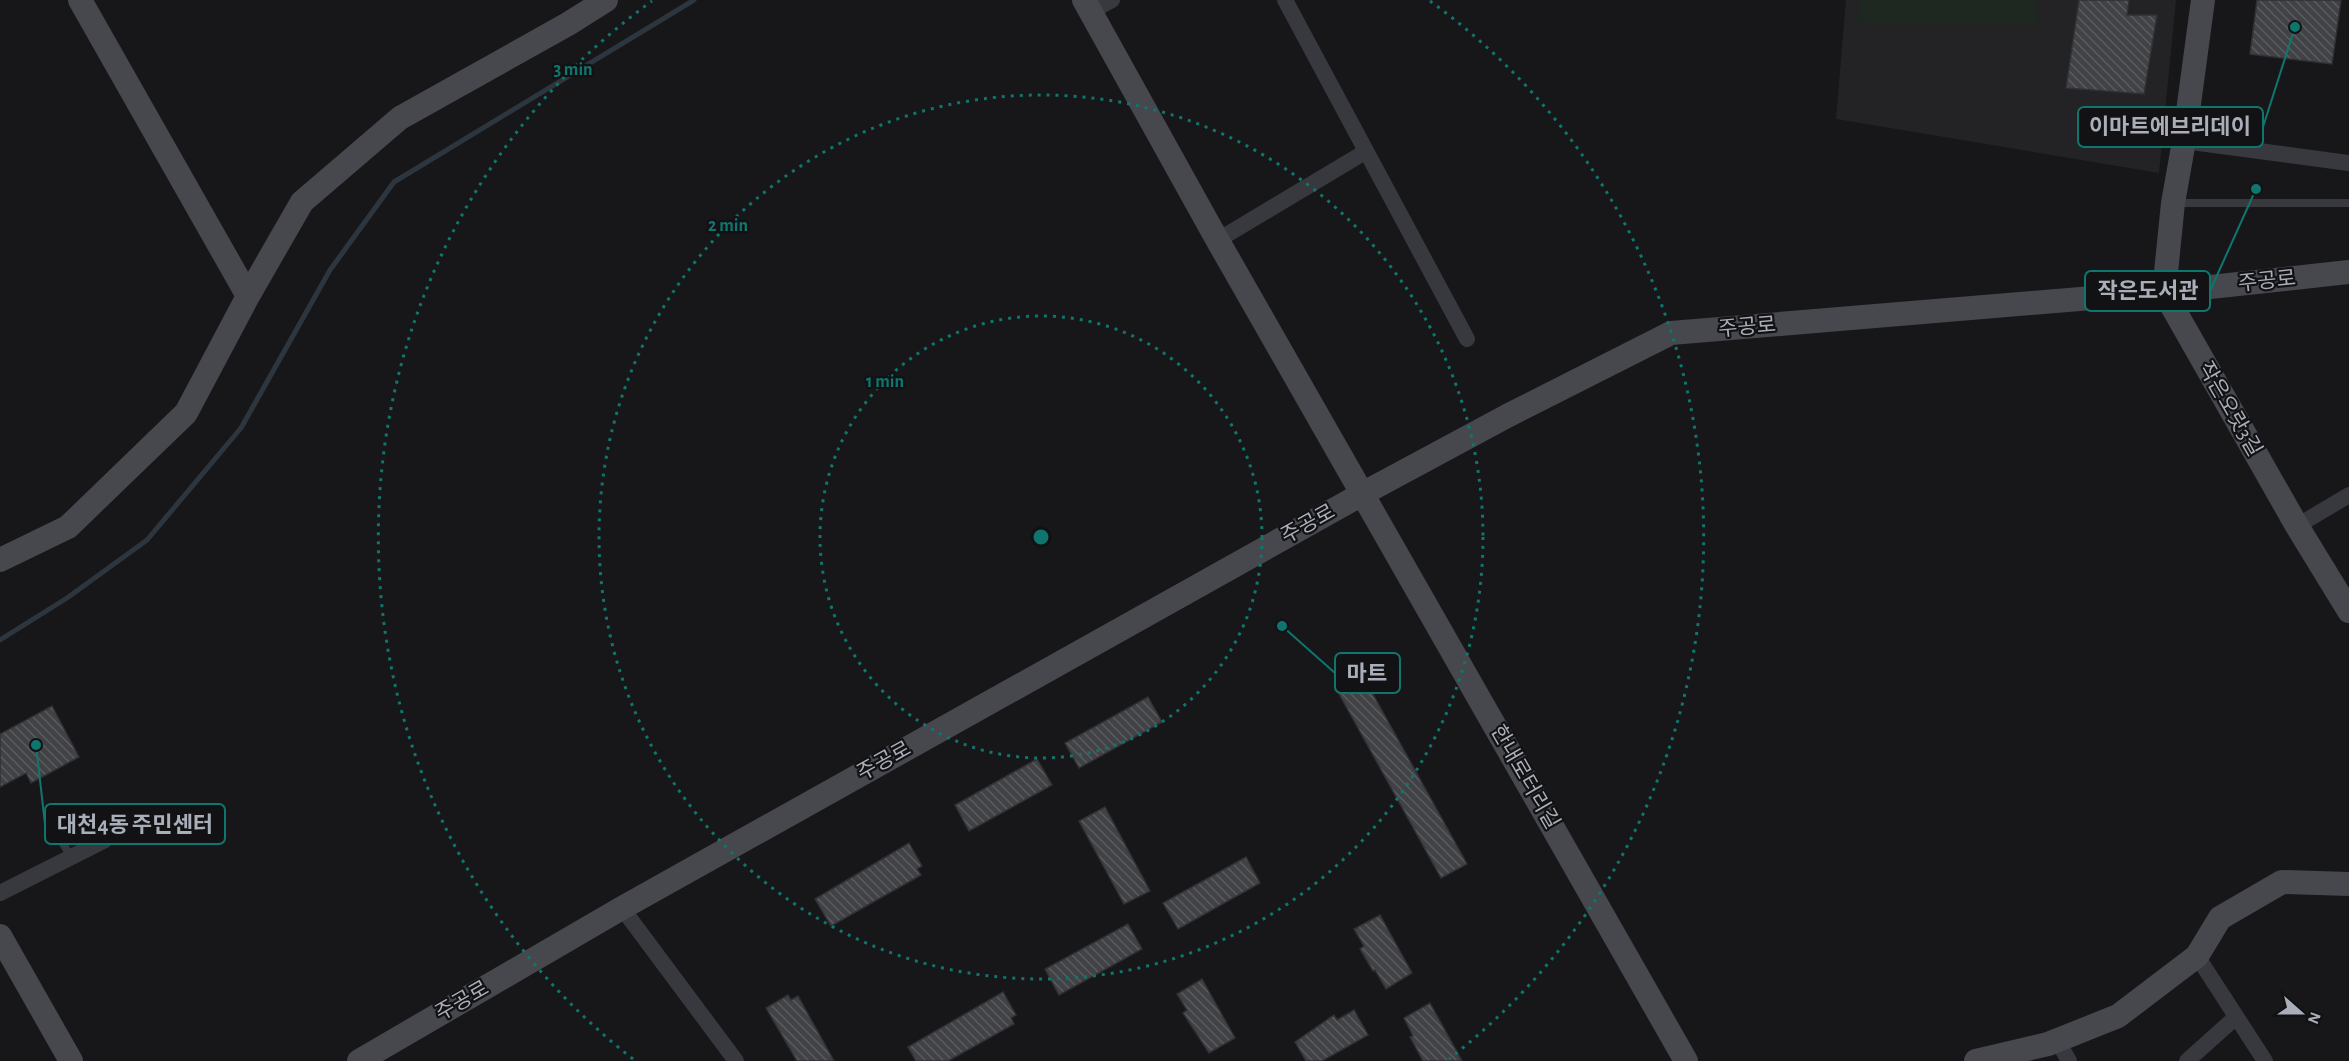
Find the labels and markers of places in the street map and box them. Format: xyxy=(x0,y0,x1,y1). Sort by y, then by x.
callout: 이마트에브리데이 xyxy=(2078,107,2263,147)
callout: 작은도서관 xyxy=(2085,271,2210,311)
centre of rings xyxy=(1031,527,1051,547)
callout: 마트 xyxy=(1335,653,1400,693)
callout: 대천4동 주민센터 xyxy=(45,804,225,844)

